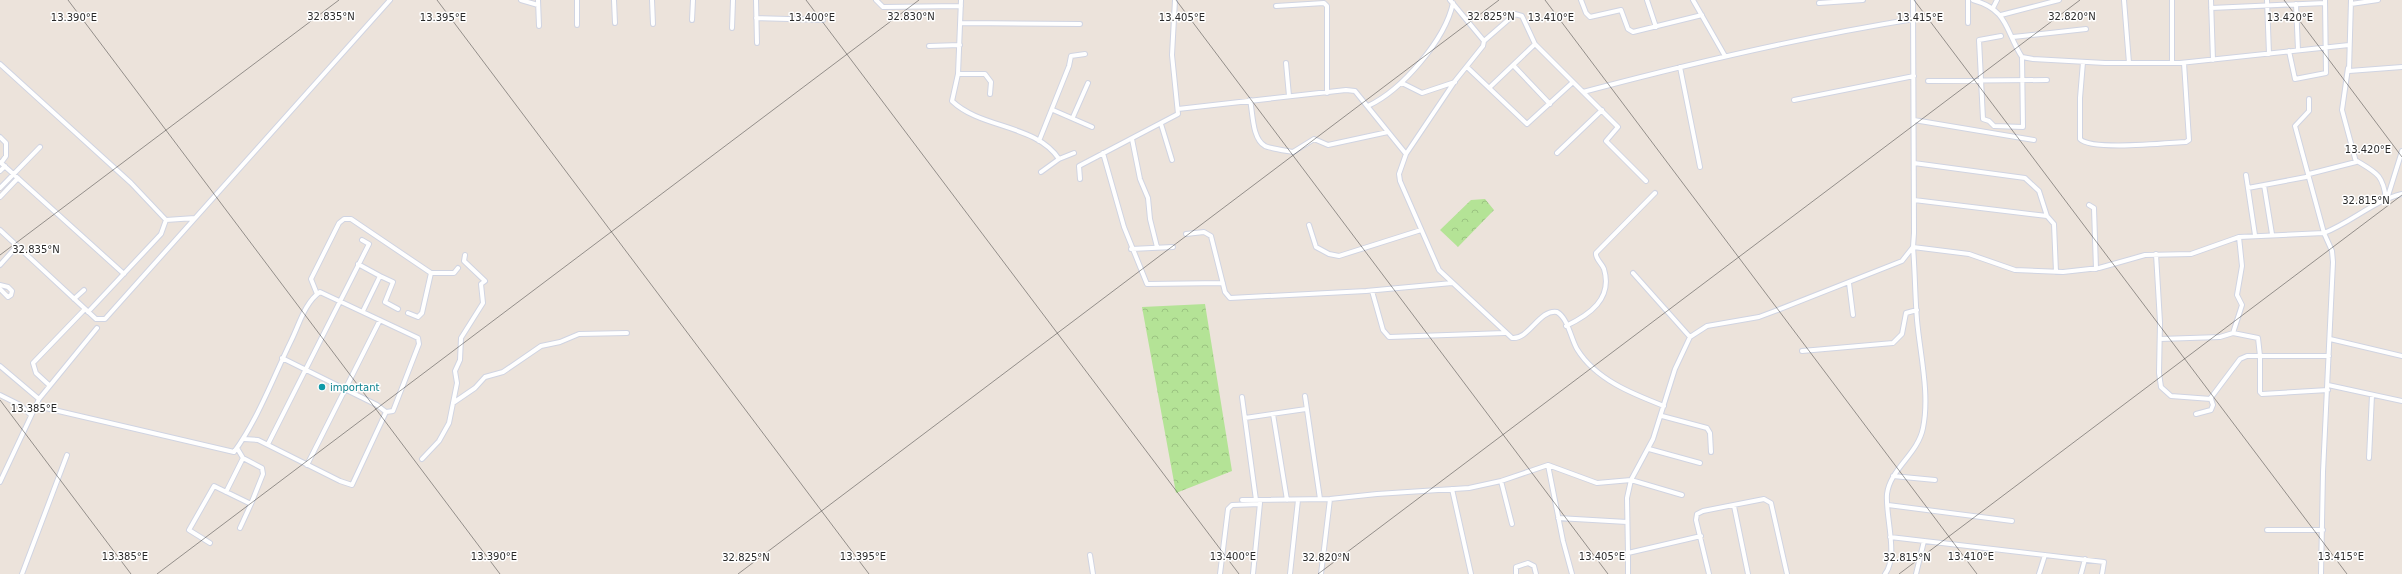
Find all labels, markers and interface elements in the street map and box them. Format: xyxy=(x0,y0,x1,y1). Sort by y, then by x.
text: 32.835°N xyxy=(307,11,355,22)
text: 32.830°N xyxy=(887,11,935,22)
text: 32.825°N xyxy=(1467,11,1515,22)
text: 32.820°N xyxy=(2048,11,2096,22)
text: 13.390°E xyxy=(51,12,97,23)
text: 13.395°E xyxy=(420,12,466,23)
text: 13.400°E xyxy=(789,12,835,23)
text: 13.405°E xyxy=(1159,12,1205,23)
text: 13.410°E xyxy=(1528,12,1574,23)
text: 13.415°E xyxy=(1897,12,1943,23)
text: 13.420°E xyxy=(2267,12,2313,23)
text: 13.420°E xyxy=(2345,144,2391,155)
text: 32.815°N xyxy=(2342,195,2390,206)
text: 32.835°N xyxy=(12,244,60,255)
marker: important xyxy=(317,382,327,392)
place label: important xyxy=(330,382,379,393)
text: 13.385°E xyxy=(11,403,57,414)
text: 13.385°E xyxy=(102,551,148,562)
text: 13.390°E xyxy=(471,551,517,562)
text: 13.395°E xyxy=(840,551,886,562)
text: 13.400°E xyxy=(1210,551,1256,562)
text: 13.405°E xyxy=(1579,551,1625,562)
text: 13.410°E xyxy=(1948,551,1994,562)
text: 13.415°E xyxy=(2318,551,2364,562)
text: 32.825°N xyxy=(722,552,770,563)
text: 32.820°N xyxy=(1302,552,1350,563)
text: 32.815°N xyxy=(1883,552,1931,563)

